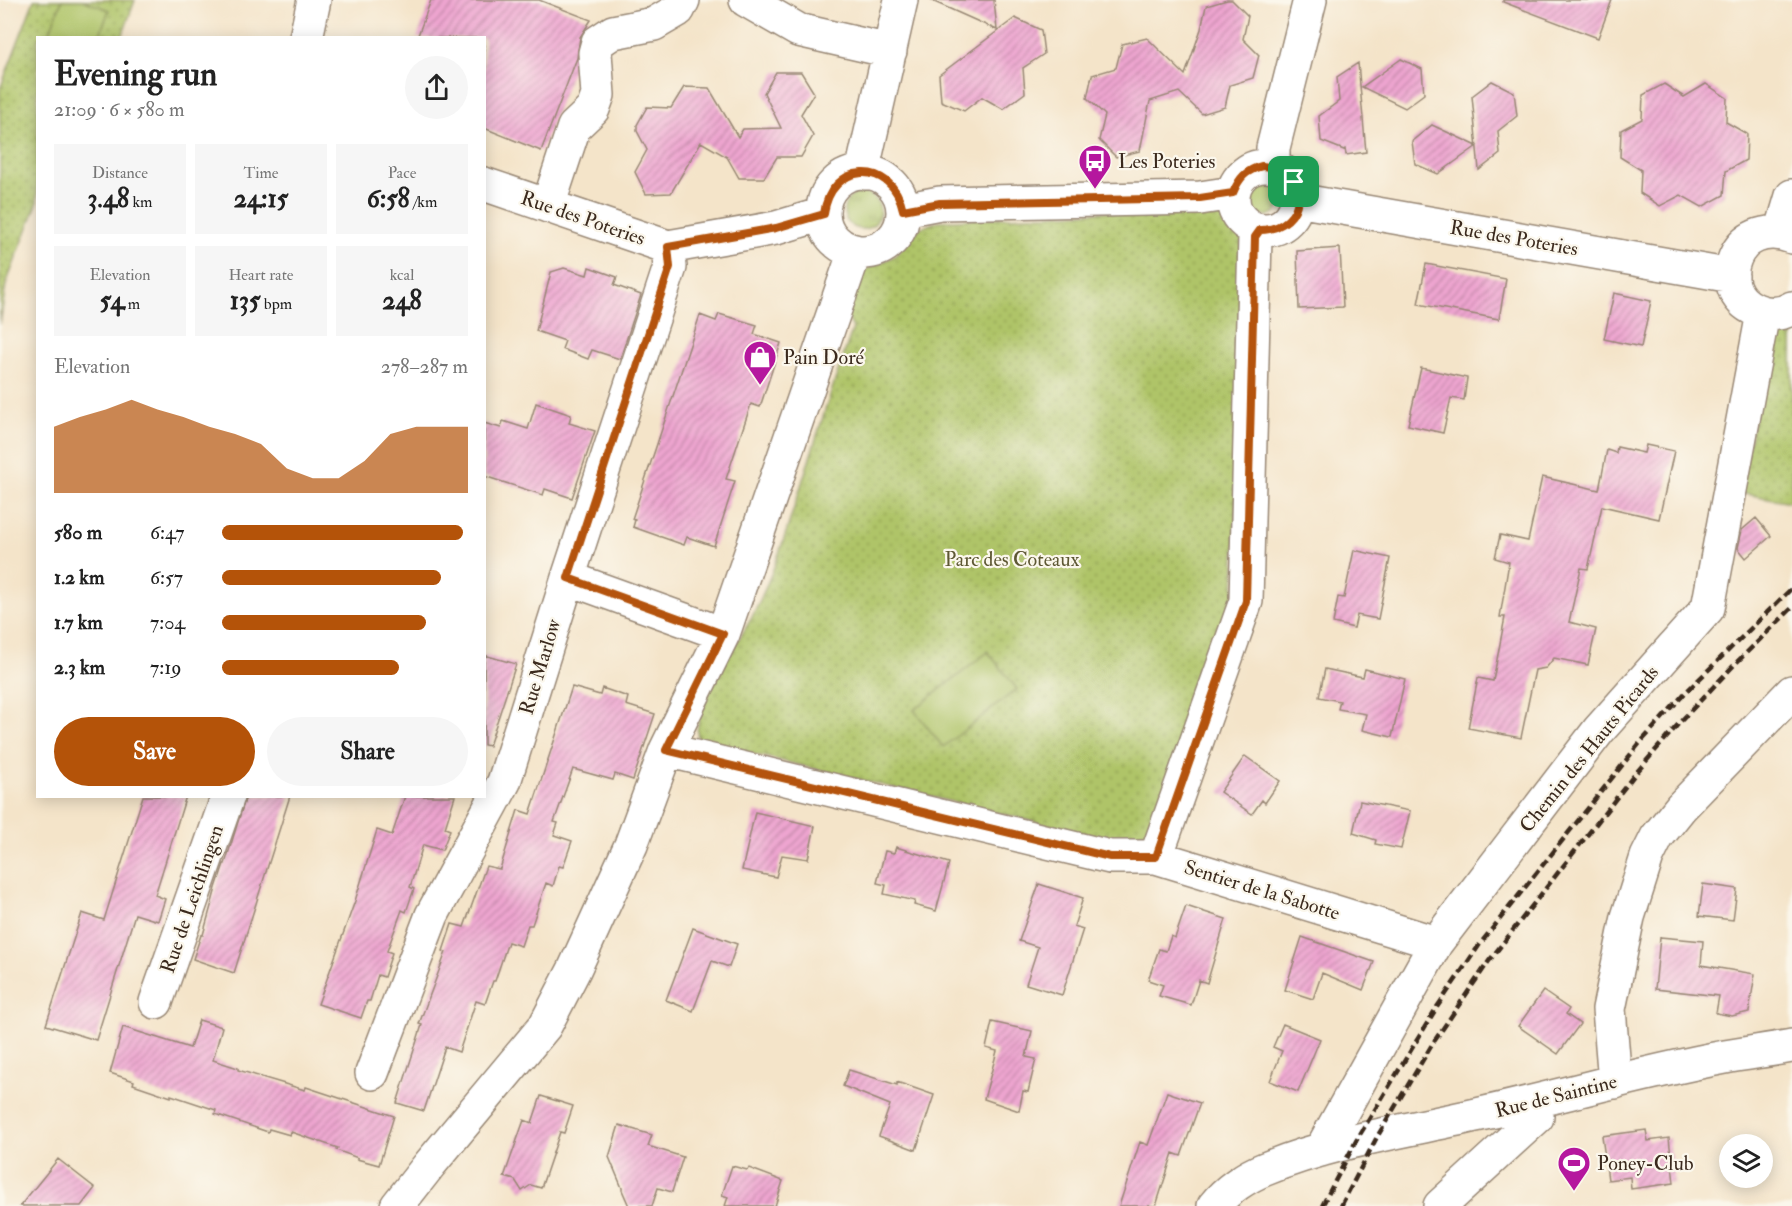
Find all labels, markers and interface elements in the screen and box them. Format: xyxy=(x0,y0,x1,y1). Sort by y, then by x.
text: Evening run xyxy=(54,54,217,95)
button: share xyxy=(405,56,468,119)
text: 21:09 · 6 × 580 m xyxy=(54,97,185,122)
bus stop icon: Les Poteries xyxy=(1077,143,1113,190)
place label: Les Poteries xyxy=(1118,149,1216,174)
pin xyxy=(1268,156,1319,207)
text: Distance xyxy=(92,163,148,183)
text: Time xyxy=(244,163,278,183)
text: Pace xyxy=(388,163,416,183)
icon: arrive xyxy=(1277,165,1310,198)
text: 3.48 xyxy=(87,183,129,215)
text: 24:15 xyxy=(234,183,288,215)
text: 6:58 xyxy=(367,183,410,215)
street label: Rue des Poteries xyxy=(518,185,649,251)
text: km xyxy=(129,192,153,212)
text: /km xyxy=(410,192,437,212)
street label: Rue des Poteries xyxy=(1448,214,1580,262)
text: Elevation xyxy=(90,265,150,285)
text: Heart rate xyxy=(228,265,294,285)
text: kcal xyxy=(390,265,414,285)
text: 54 xyxy=(100,285,125,317)
text: 135 xyxy=(230,285,260,317)
text: 248 xyxy=(382,285,422,317)
text: m xyxy=(125,294,140,314)
text: bpm xyxy=(260,294,292,314)
shop icon: Pain Doré xyxy=(742,339,778,386)
place label: Pain Doré xyxy=(783,345,865,370)
text: Elevation xyxy=(54,354,130,379)
text: 278–287 m xyxy=(381,354,468,379)
text: 580 m xyxy=(54,520,102,545)
text: 6:47 xyxy=(150,520,185,545)
park label: Parc des Coteaux xyxy=(945,547,1080,572)
text: 1.2 km xyxy=(54,565,104,590)
text: 6:57 xyxy=(150,565,183,590)
text: 1.7 km xyxy=(54,610,103,635)
text: 7:04 xyxy=(150,610,185,635)
street label: Rue Marlow xyxy=(514,616,567,718)
text: 2.3 km xyxy=(54,655,105,680)
text: 7:19 xyxy=(150,655,181,680)
street label: Chemin des Hauts Picards xyxy=(1514,660,1664,838)
button: Save xyxy=(54,717,255,786)
button: Share xyxy=(267,717,468,786)
street label: Rue de Leichlingen xyxy=(155,821,229,977)
street label: Sentier de la Sabotte xyxy=(1181,854,1343,926)
street label: Rue de Saintine xyxy=(1492,1069,1620,1123)
map controls xyxy=(1719,1134,1773,1188)
button: layers xyxy=(1719,1134,1773,1188)
sports icon: Poney-Club xyxy=(1556,1145,1592,1192)
place label: Poney-Club xyxy=(1597,1151,1694,1176)

